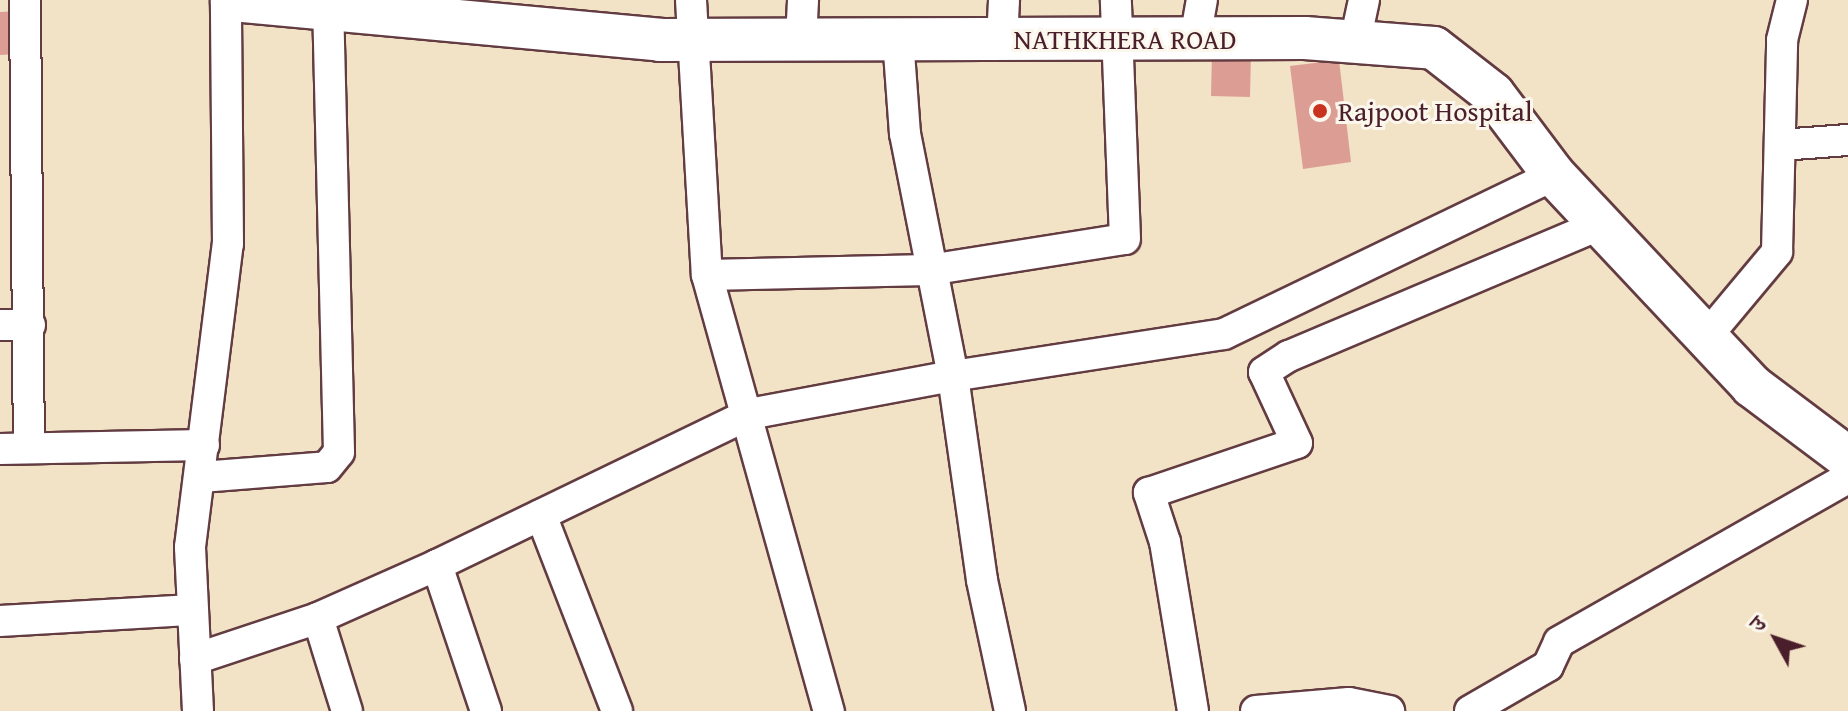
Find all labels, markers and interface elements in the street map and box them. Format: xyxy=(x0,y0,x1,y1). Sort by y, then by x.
street label: NATHKHERA ROAD xyxy=(1013,22,1237,56)
place label: Rajpoot Hospital xyxy=(1338,94,1533,128)
marker: Rajpoot Hospital xyxy=(1309,100,1331,122)
north arrow xyxy=(1736,599,1816,679)
text: उ xyxy=(1742,609,1773,638)

